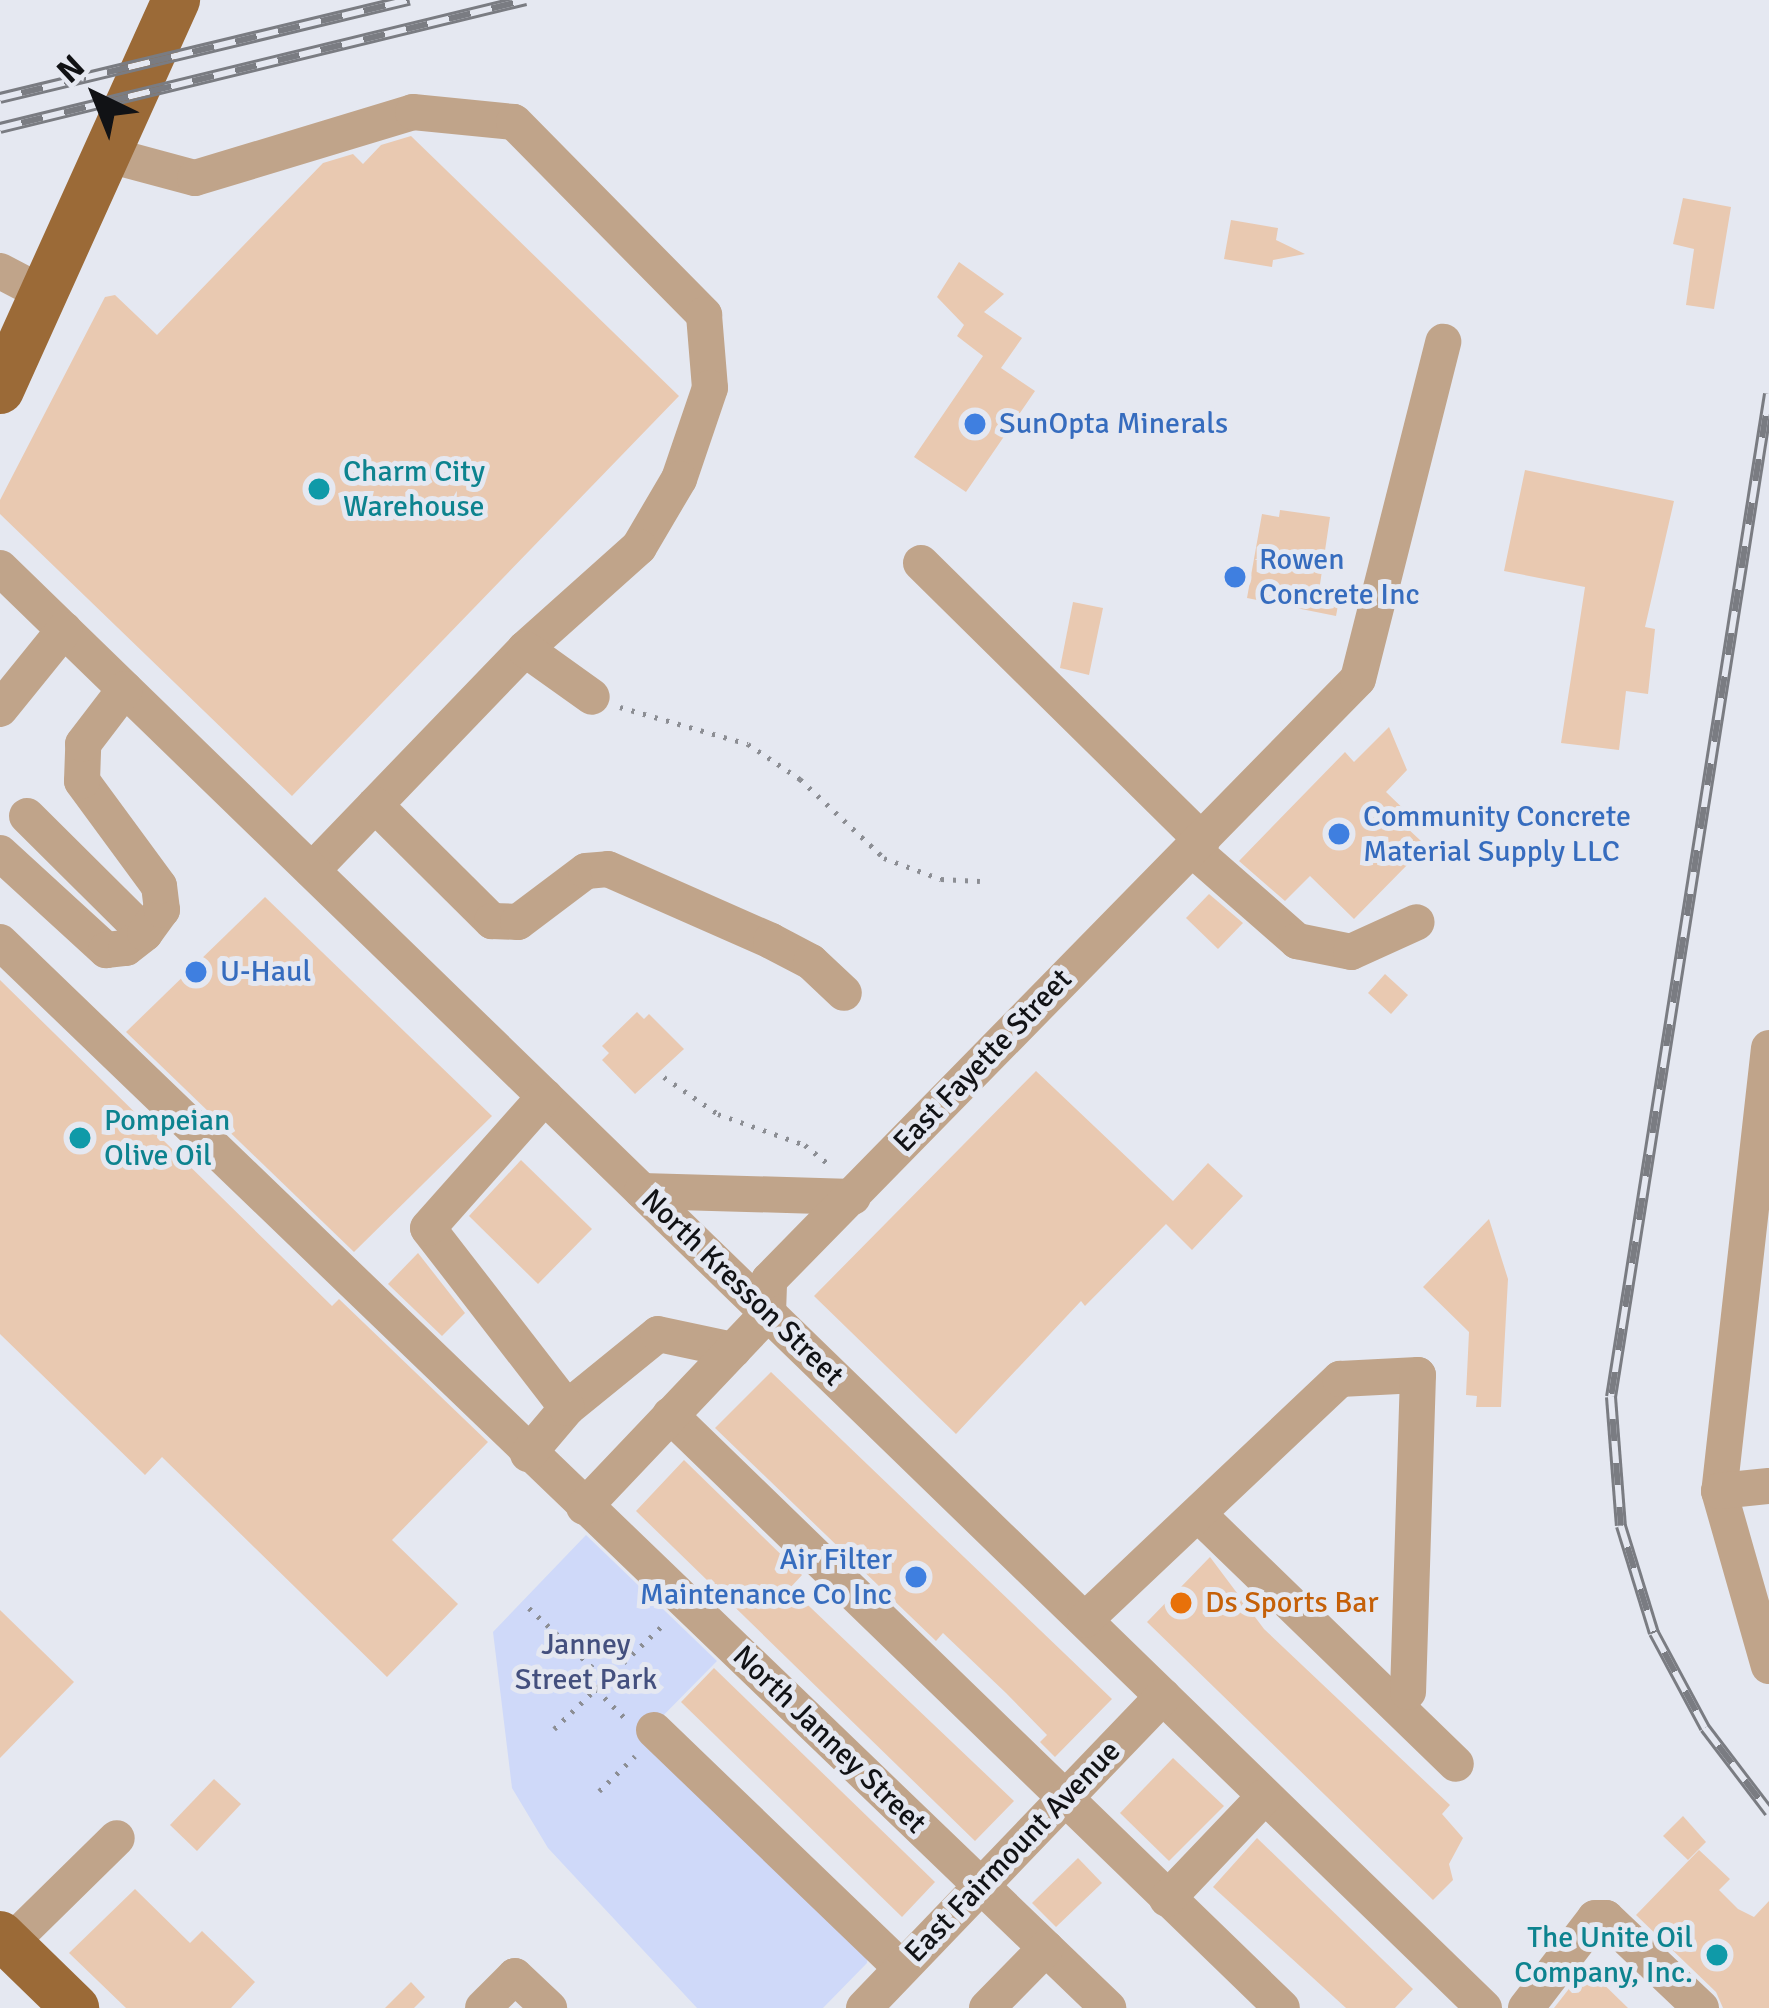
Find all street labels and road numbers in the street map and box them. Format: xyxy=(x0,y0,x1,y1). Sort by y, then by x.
street label: East Fayette Street xyxy=(886,962,1080,1160)
street label: North Kresson Street xyxy=(633,1182,851,1394)
street label: North Janney Street xyxy=(725,1638,933,1842)
street label: East Fairmount Avenue xyxy=(898,1734,1128,1970)

